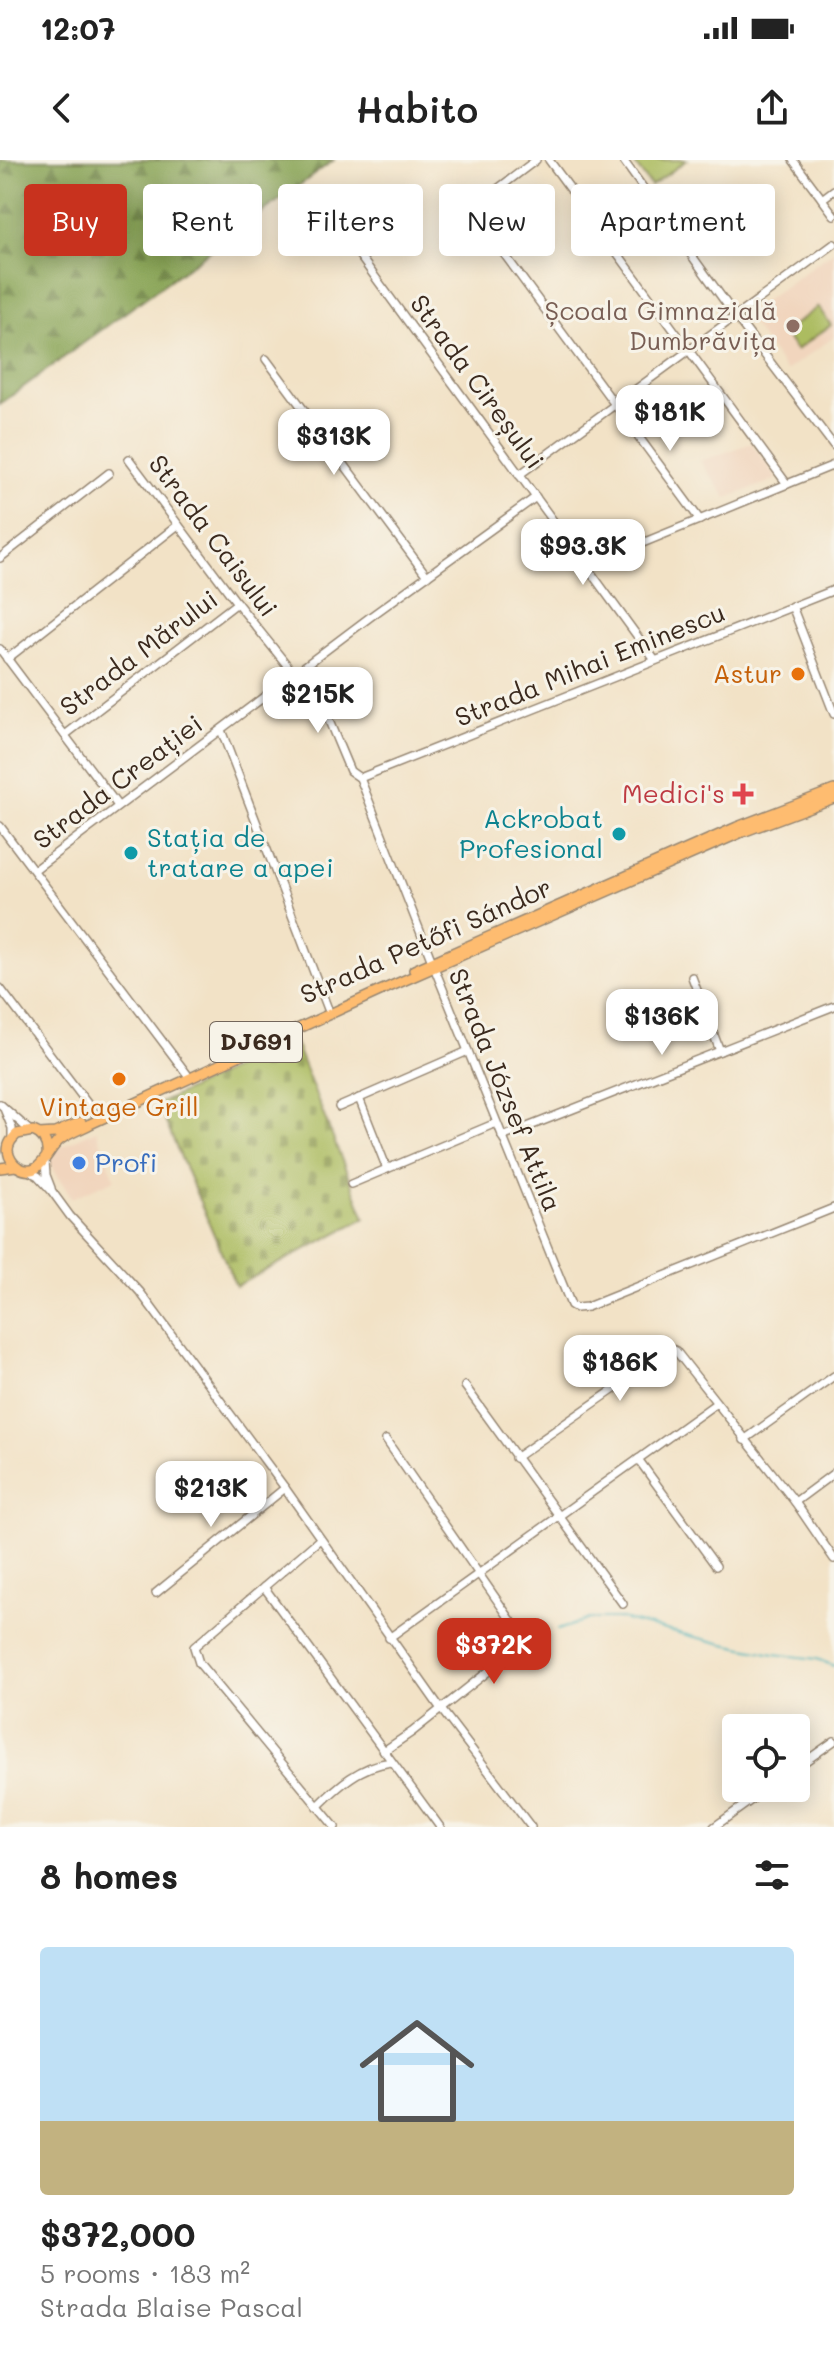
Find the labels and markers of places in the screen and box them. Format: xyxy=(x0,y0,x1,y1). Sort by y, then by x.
place label: Școala Gimnazială Dumbrăvița xyxy=(545,293,777,357)
marker: Școala Gimnazială Dumbrăvița xyxy=(784,317,802,335)
pin: $181K xyxy=(614,385,726,453)
pin: $313K xyxy=(278,409,390,477)
pin: $93.3K xyxy=(518,519,648,587)
place label: Astur xyxy=(713,656,782,690)
marker: Astur xyxy=(789,665,807,683)
pin: $215K xyxy=(262,667,374,735)
place label: Medici's xyxy=(622,776,725,810)
marker: Medici's xyxy=(732,783,754,805)
place label: Ackrobat Profesional xyxy=(459,801,603,865)
place label: Stația de tratare a apei xyxy=(147,820,334,884)
marker: Ackrobat Profesional xyxy=(610,825,628,843)
marker: Stația de tratare a apei xyxy=(122,844,140,862)
pin: $136K xyxy=(606,989,718,1057)
marker: Vintage Grill xyxy=(110,1070,128,1088)
place label: Vintage Grill xyxy=(39,1089,199,1123)
place label: Profi xyxy=(95,1145,157,1179)
marker: Profi xyxy=(70,1154,88,1172)
pin: $186K xyxy=(564,1335,676,1403)
pin: $213K xyxy=(155,1461,267,1529)
pin: $372K xyxy=(438,1618,550,1686)

